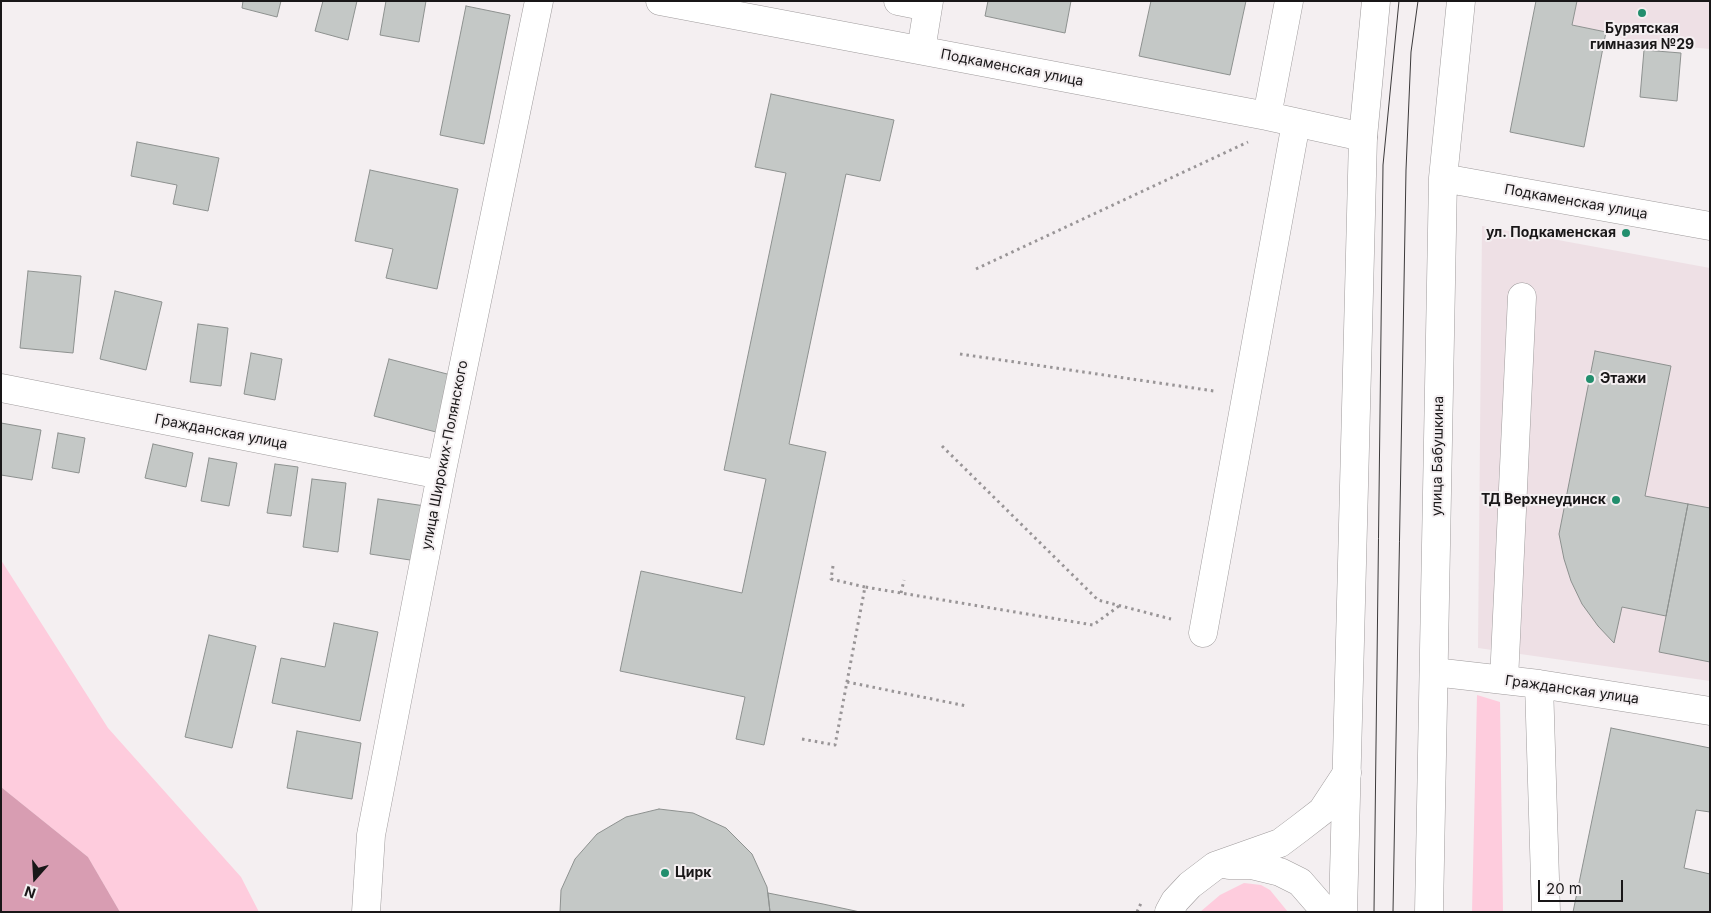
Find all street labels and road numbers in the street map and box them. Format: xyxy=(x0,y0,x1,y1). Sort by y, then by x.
street label: Подкаменская улица xyxy=(939,46,1085,90)
street label: Подкаменская улица xyxy=(1503,181,1649,223)
street label: улица Широких-Полянского xyxy=(418,359,472,551)
street label: улица Бабушкина xyxy=(1429,396,1447,516)
street label: Гражданская улица xyxy=(153,411,289,453)
street label: Гражданская улица xyxy=(1504,672,1640,708)

